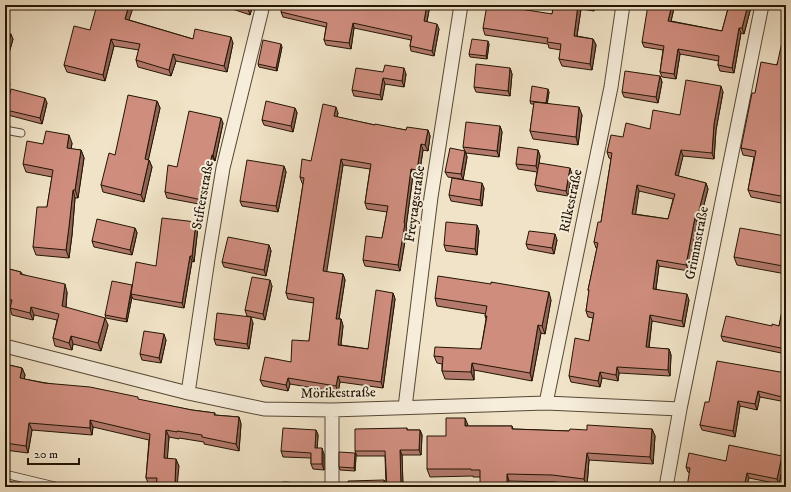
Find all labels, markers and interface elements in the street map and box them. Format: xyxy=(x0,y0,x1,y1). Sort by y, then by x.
street label: Stifterstraße xyxy=(188,159,218,231)
street label: Freytagstraße xyxy=(401,164,429,244)
street label: Rilkestraße xyxy=(556,167,587,234)
street label: Grimmstraße xyxy=(681,205,713,281)
street label: Mörikestraße xyxy=(300,383,376,403)
scale bar xyxy=(28,440,79,466)
text: 20 m xyxy=(34,447,58,462)

